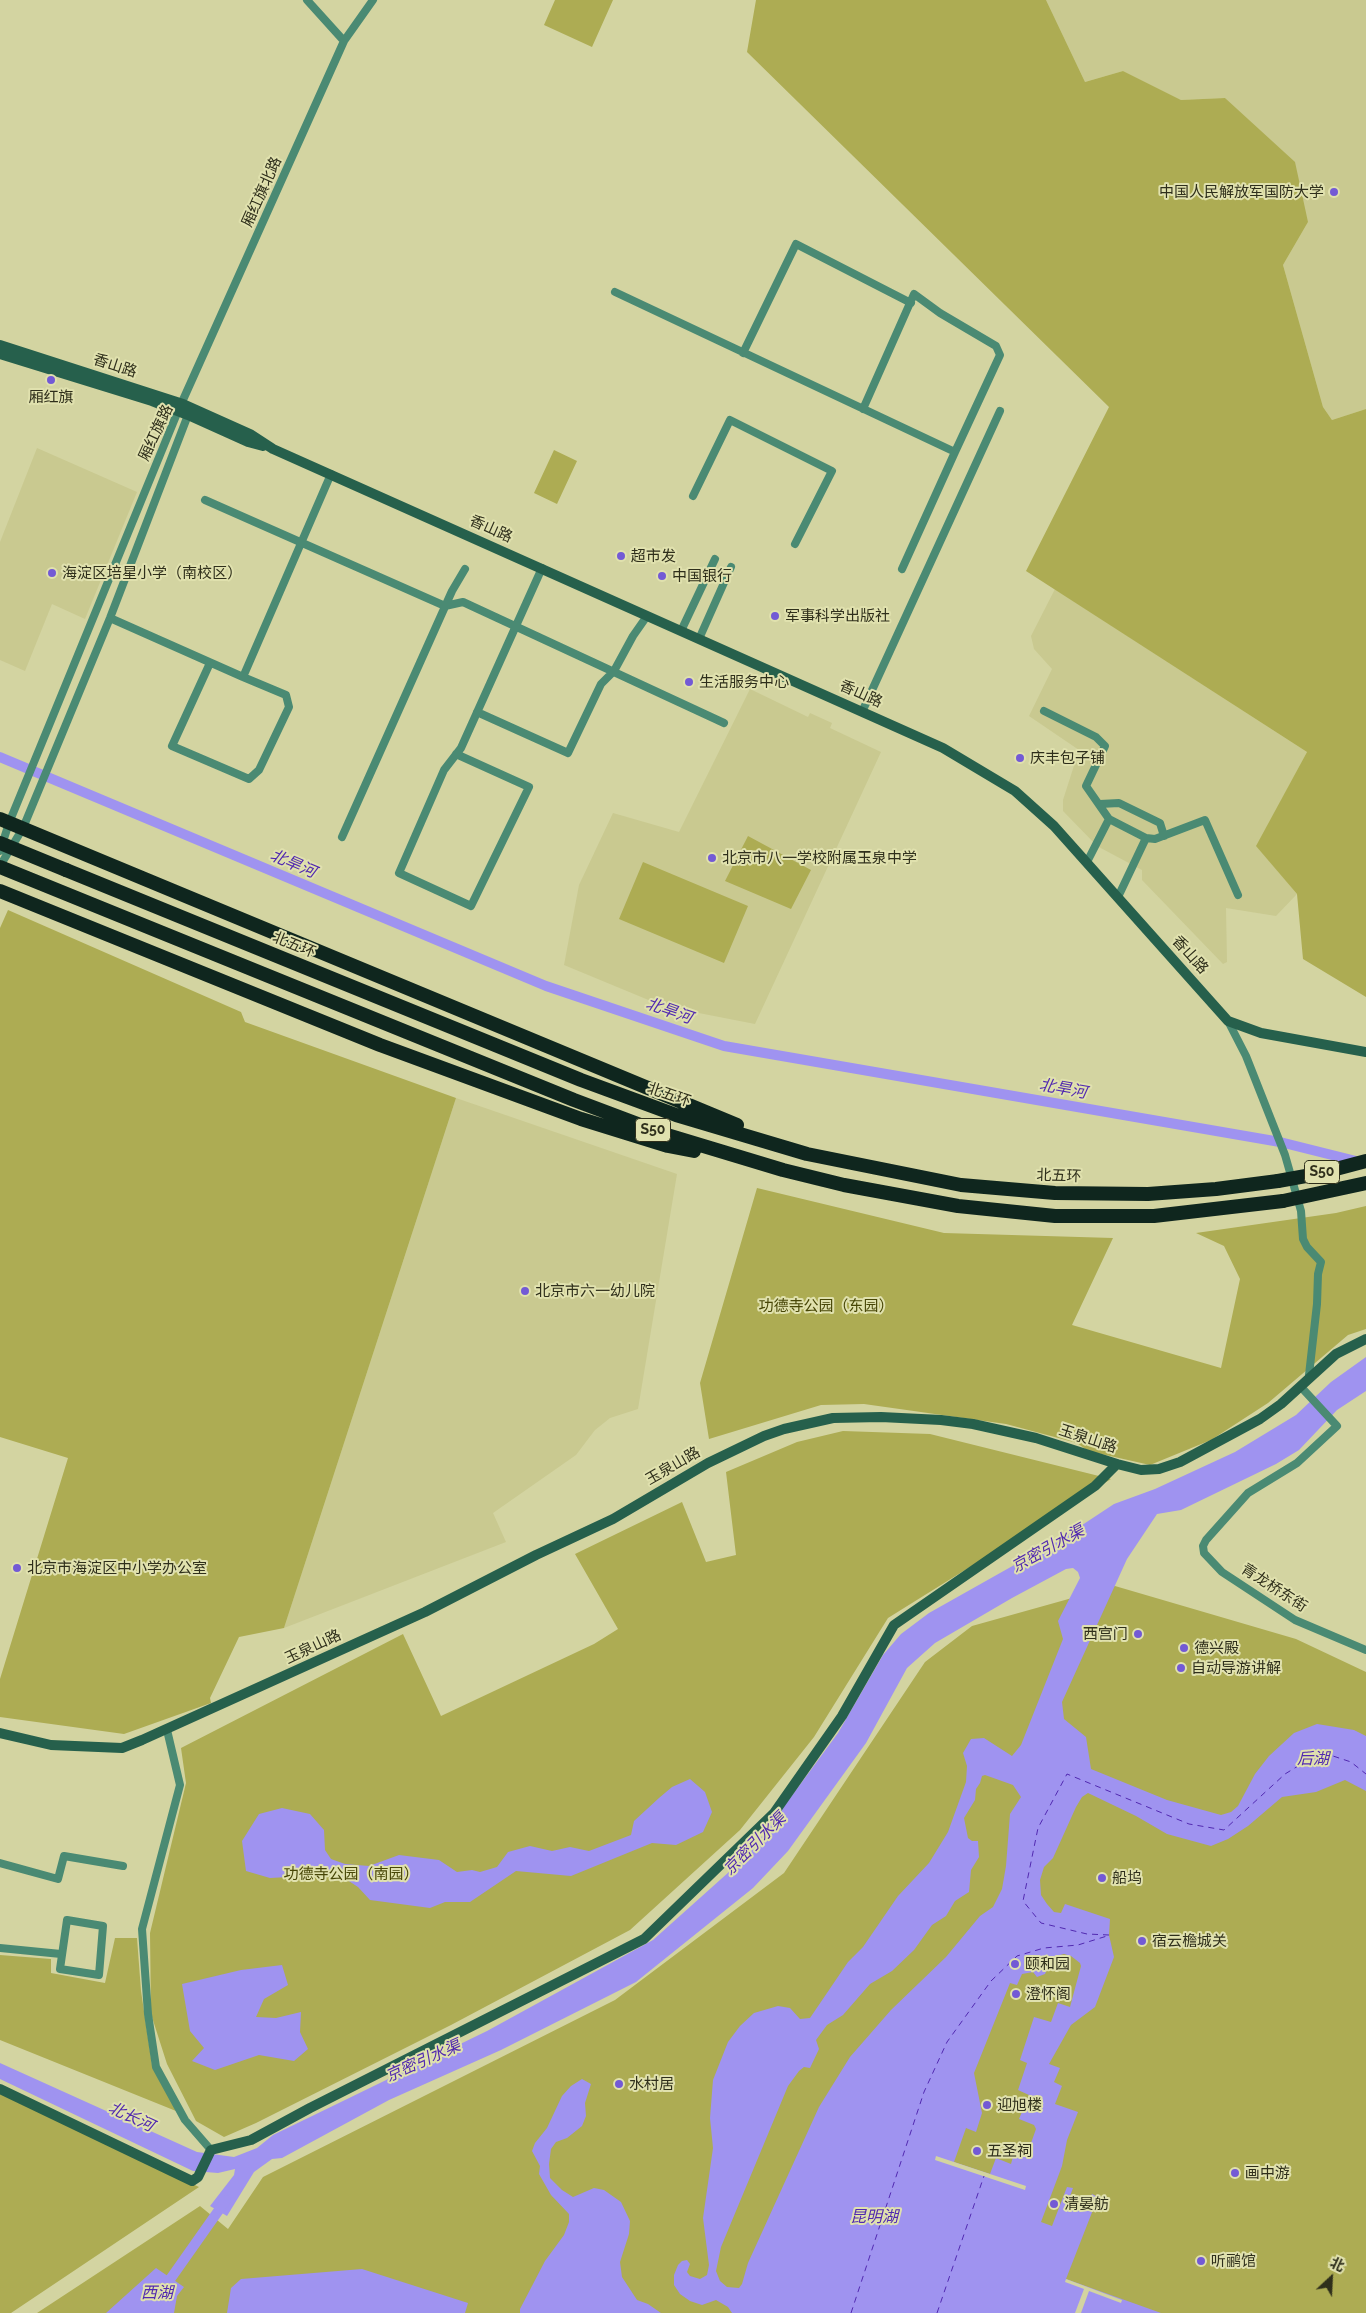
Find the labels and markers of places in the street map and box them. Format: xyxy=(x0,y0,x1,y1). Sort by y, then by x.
place label: 中国人民解放军国防大学 xyxy=(1159,183,1324,201)
marker: 中国人民解放军国防大学 xyxy=(1328,186,1340,198)
marker: 厢红旗 xyxy=(45,374,57,386)
place label: 厢红旗 xyxy=(29,388,73,406)
place label: 超市发 xyxy=(631,547,676,565)
marker: 超市发 xyxy=(615,550,627,562)
place label: 海淀区培星小学（南校区） xyxy=(62,564,242,582)
marker: 海淀区培星小学（南校区） xyxy=(46,567,58,579)
place label: 中国银行 xyxy=(672,567,732,585)
marker: 中国银行 xyxy=(656,570,668,582)
place label: 军事科学出版社 xyxy=(785,607,890,625)
marker: 军事科学出版社 xyxy=(769,610,781,622)
place label: 生活服务中心 xyxy=(699,673,789,691)
marker: 生活服务中心 xyxy=(683,676,695,688)
place label: 庆丰包子铺 xyxy=(1030,749,1105,767)
marker: 庆丰包子铺 xyxy=(1014,752,1026,764)
place label: 北京市八一学校附属玉泉中学 xyxy=(722,849,917,867)
marker: 北京市八一学校附属玉泉中学 xyxy=(706,852,718,864)
place label: 北京市六一幼儿院 xyxy=(535,1282,655,1300)
marker: 北京市六一幼儿院 xyxy=(519,1285,531,1297)
place label: 北京市海淀区中小学办公室 xyxy=(27,1559,207,1577)
marker: 北京市海淀区中小学办公室 xyxy=(11,1562,23,1574)
place label: 西宫门 xyxy=(1083,1625,1128,1643)
marker: 西宫门 xyxy=(1132,1628,1144,1640)
place label: 德兴殿 xyxy=(1194,1639,1239,1657)
marker: 德兴殿 xyxy=(1178,1642,1190,1654)
place label: 自动导游讲解 xyxy=(1191,1659,1281,1677)
marker: 自动导游讲解 xyxy=(1175,1662,1187,1674)
place label: 船坞 xyxy=(1112,1869,1142,1887)
marker: 船坞 xyxy=(1096,1872,1108,1884)
place label: 宿云檐城关 xyxy=(1152,1932,1227,1950)
marker: 宿云檐城关 xyxy=(1136,1935,1148,1947)
place label: 颐和园 xyxy=(1025,1955,1070,1973)
marker: 颐和园 xyxy=(1009,1958,1021,1970)
place label: 澄怀阁 xyxy=(1026,1985,1071,2003)
marker: 澄怀阁 xyxy=(1010,1988,1022,2000)
place label: 水村居 xyxy=(629,2075,674,2093)
marker: 水村居 xyxy=(613,2078,625,2090)
place label: 迎旭楼 xyxy=(997,2096,1042,2114)
marker: 迎旭楼 xyxy=(981,2099,993,2111)
place label: 五圣祠 xyxy=(987,2142,1032,2160)
marker: 五圣祠 xyxy=(971,2145,983,2157)
place label: 画中游 xyxy=(1245,2164,1290,2182)
marker: 画中游 xyxy=(1229,2167,1241,2179)
place label: 清晏舫 xyxy=(1064,2195,1109,2213)
marker: 清晏舫 xyxy=(1048,2198,1060,2210)
place label: 听鹂馆 xyxy=(1211,2252,1256,2270)
marker: 听鹂馆 xyxy=(1195,2255,1207,2267)

